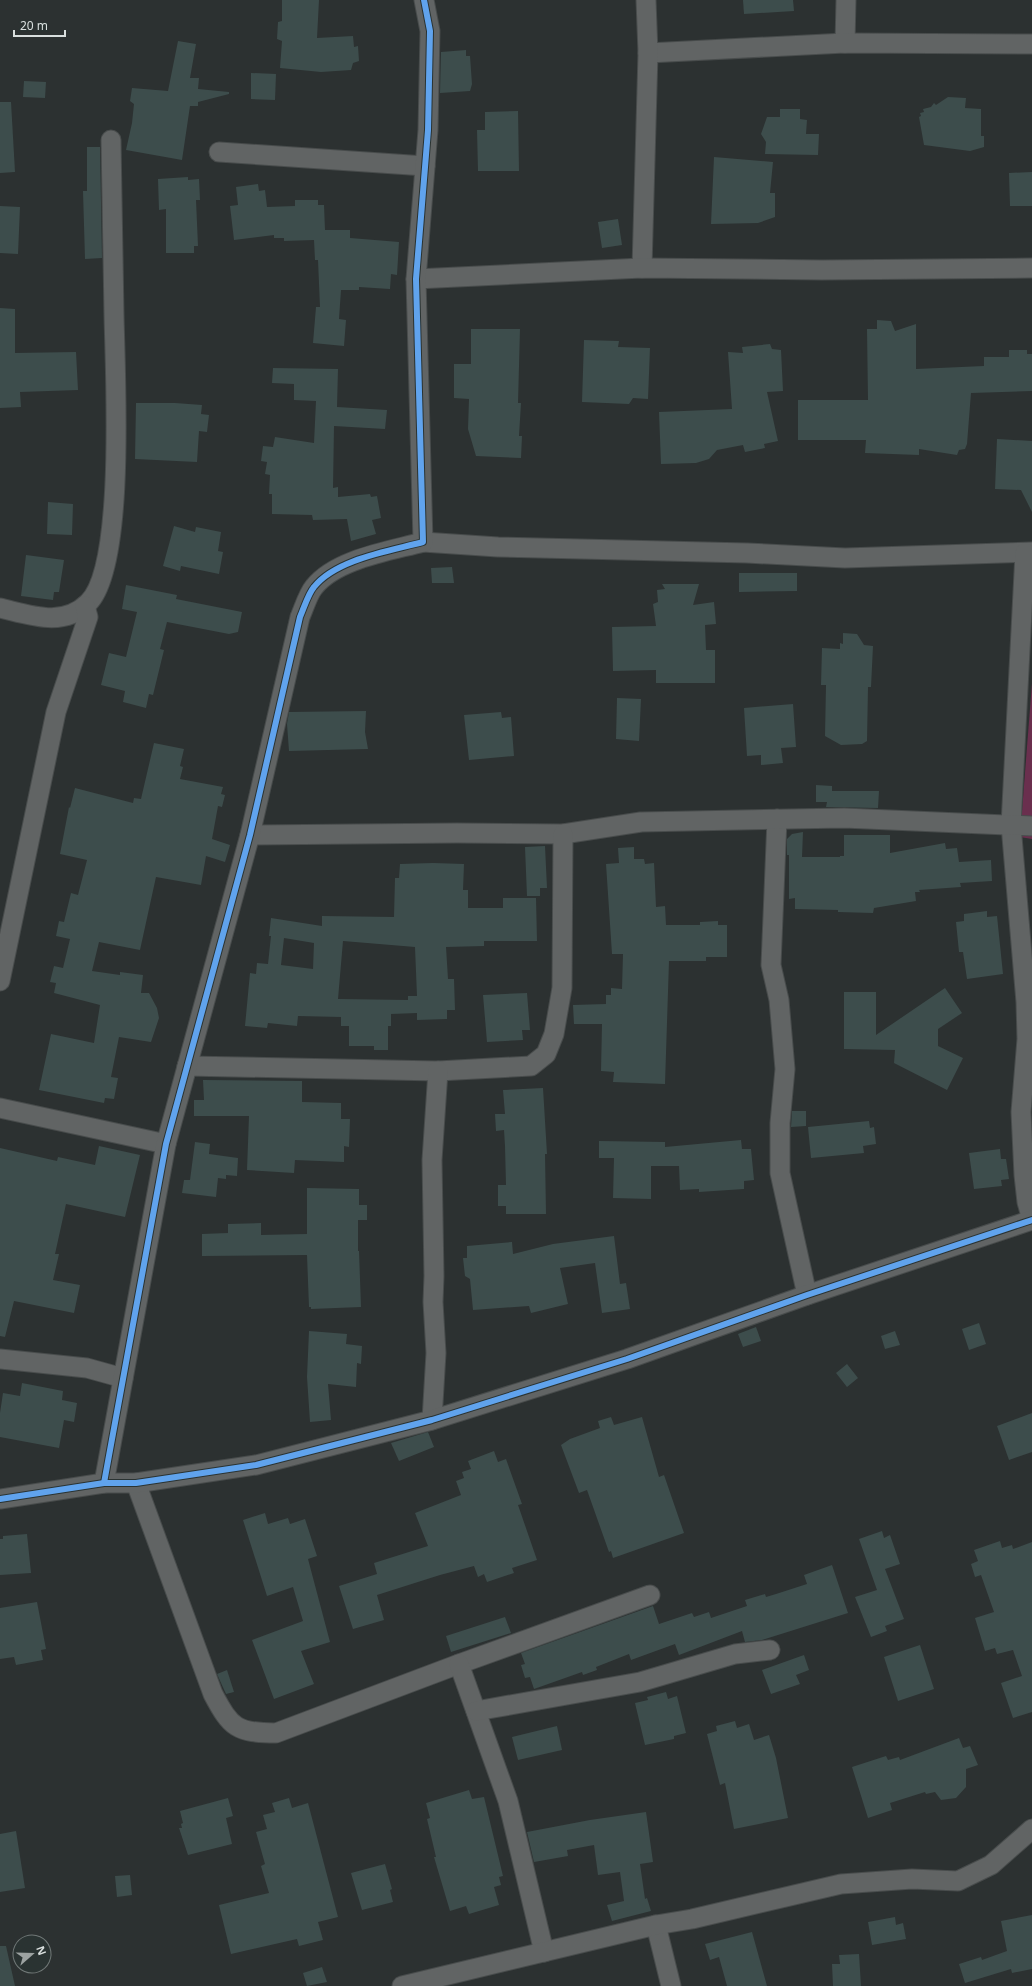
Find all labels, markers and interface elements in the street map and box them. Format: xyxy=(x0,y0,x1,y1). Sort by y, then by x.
scale bar xyxy=(14,12,65,38)
text: 20 m xyxy=(20,17,48,34)
north arrow xyxy=(12,1934,52,1974)
text: N xyxy=(33,1944,50,1957)

